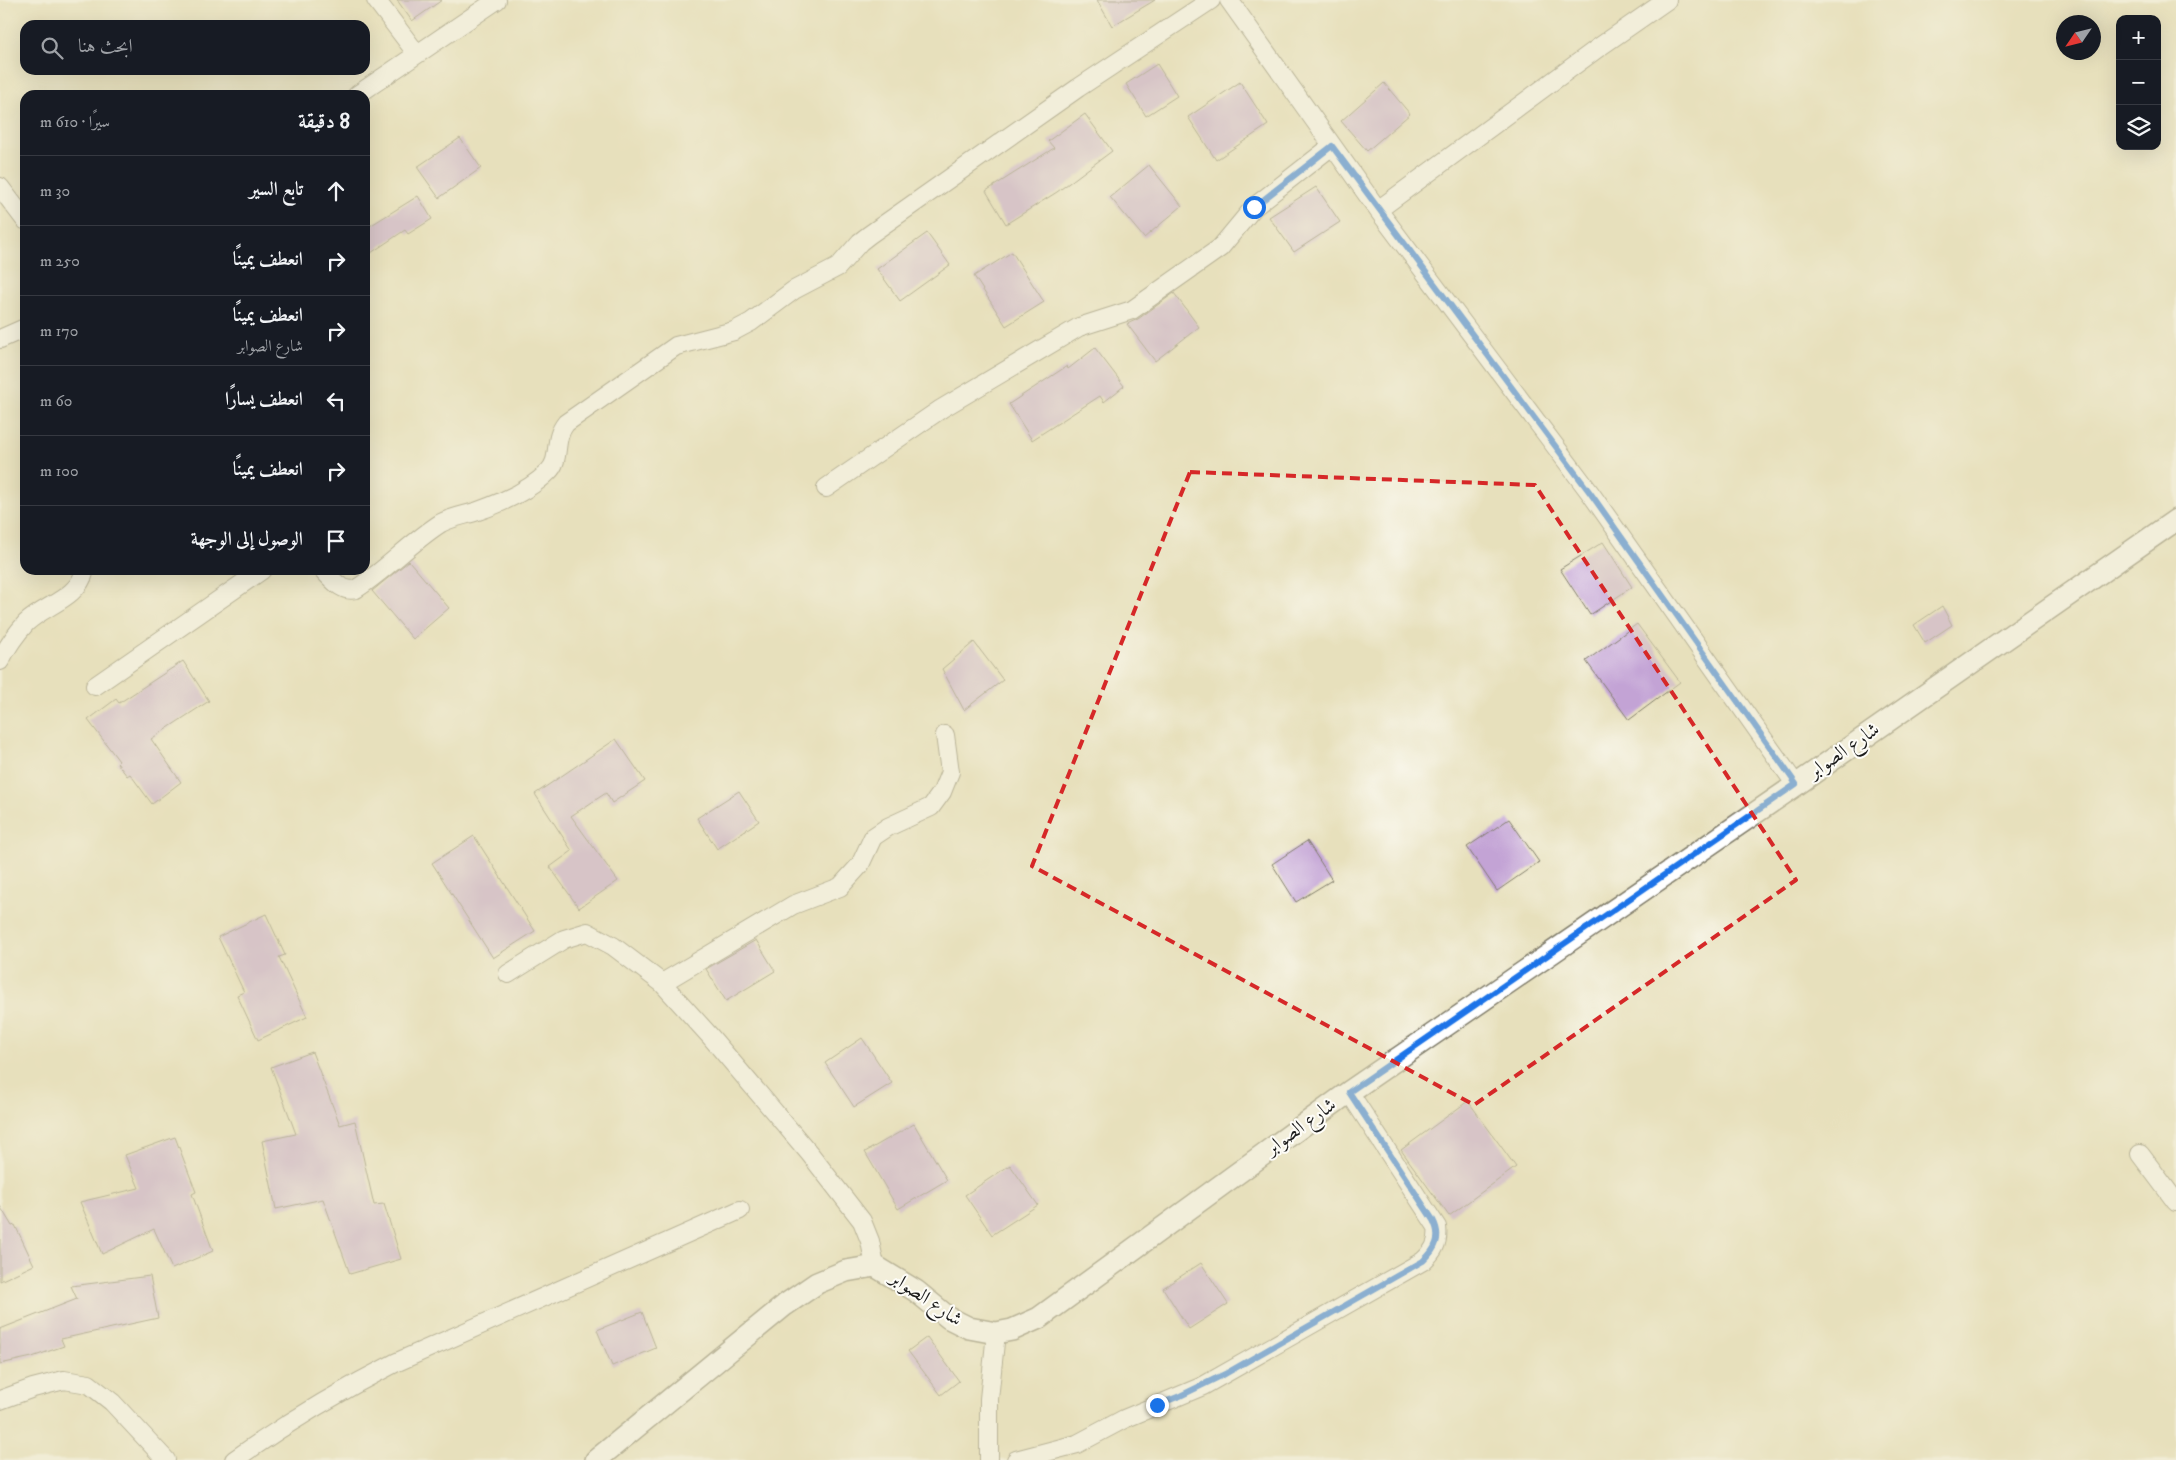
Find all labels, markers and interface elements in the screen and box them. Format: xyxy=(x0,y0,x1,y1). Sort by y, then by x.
north arrow xyxy=(2056,15,2101,60)
map controls xyxy=(2116,15,2161,150)
button: + xyxy=(2116,15,2161,60)
search box xyxy=(20,20,370,75)
icon: search xyxy=(38,34,66,62)
text: ابحث هنا xyxy=(78,35,133,58)
button: − xyxy=(2116,60,2161,105)
button: layers xyxy=(2116,105,2161,150)
text: 8 دقيقة xyxy=(298,109,350,135)
text: سيرًا · 610 m xyxy=(40,112,110,132)
icon: ahead xyxy=(322,177,350,205)
text: تابع السير xyxy=(249,178,303,201)
text: 30 m xyxy=(40,181,70,201)
route start xyxy=(1243,196,1266,219)
icon: right xyxy=(322,247,350,275)
text: انعطف يمينًا xyxy=(233,248,303,271)
text: 250 m xyxy=(40,251,80,271)
text: انعطف يمينًا xyxy=(233,304,303,327)
icon: right xyxy=(322,317,350,345)
text: 170 m xyxy=(40,321,78,341)
text: شارع الصوابر xyxy=(237,336,303,356)
icon: left xyxy=(322,387,350,415)
text: انعطف يسارًا xyxy=(225,388,303,411)
text: 60 m xyxy=(40,391,72,411)
icon: right xyxy=(322,457,350,485)
text: انعطف يمينًا xyxy=(233,458,303,481)
text: 100 m xyxy=(40,461,79,481)
icon: arrive xyxy=(322,527,350,555)
text: الوصول إلى الوجهة xyxy=(191,528,303,551)
street label: شارع الصوابر xyxy=(1802,717,1887,789)
street label: شارع الصوابر xyxy=(1259,1093,1344,1166)
street label: شارع الصوابر xyxy=(881,1265,967,1336)
route end xyxy=(1146,1394,1169,1417)

